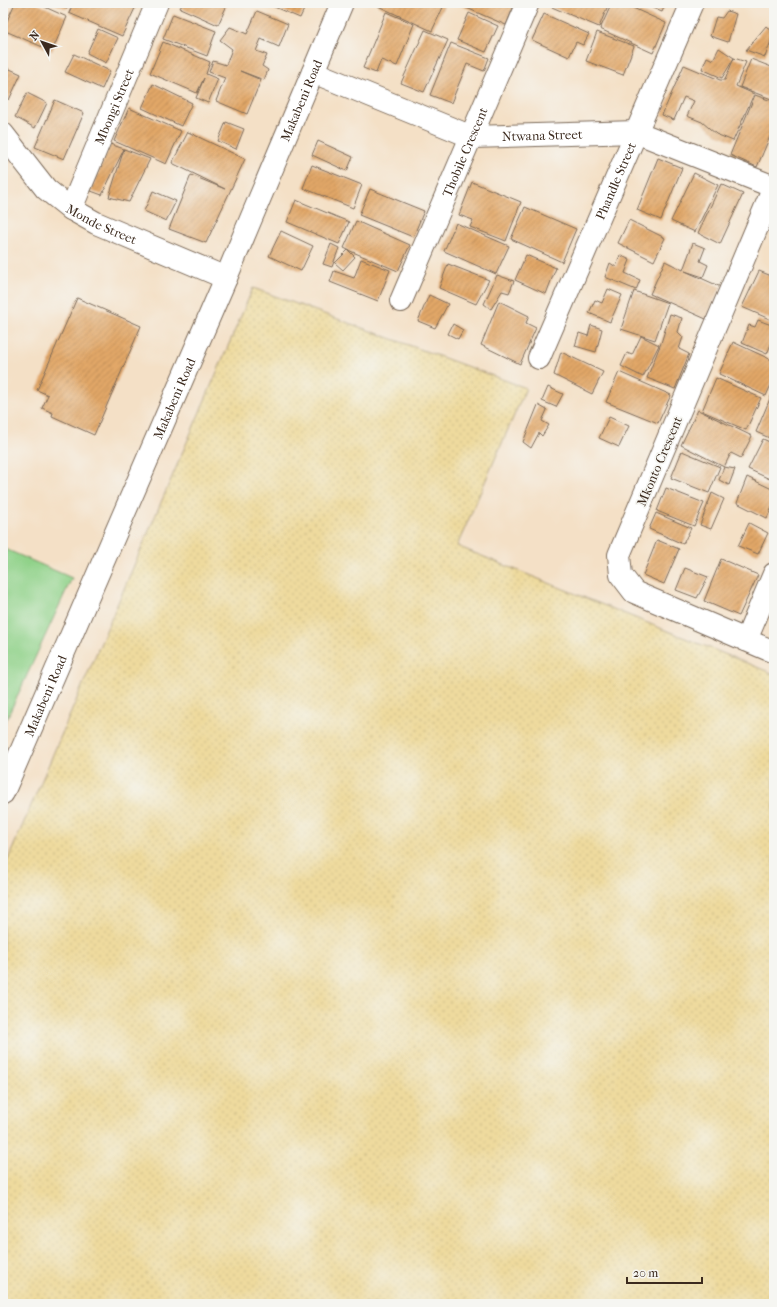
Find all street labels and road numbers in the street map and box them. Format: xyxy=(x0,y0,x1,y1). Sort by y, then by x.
street label: Makabeni Road xyxy=(278,57,326,144)
street label: Mbongi Street xyxy=(92,66,137,147)
street label: Thobile Crescent xyxy=(439,105,491,199)
street label: Ntwana Street xyxy=(502,127,583,144)
street label: Phandle Street xyxy=(593,140,639,222)
street label: Monde Street xyxy=(64,201,139,248)
street label: Makabeni Road xyxy=(150,355,199,442)
street label: Mkonto Crescent xyxy=(634,414,685,508)
street label: Makabeni Road xyxy=(21,652,70,739)

